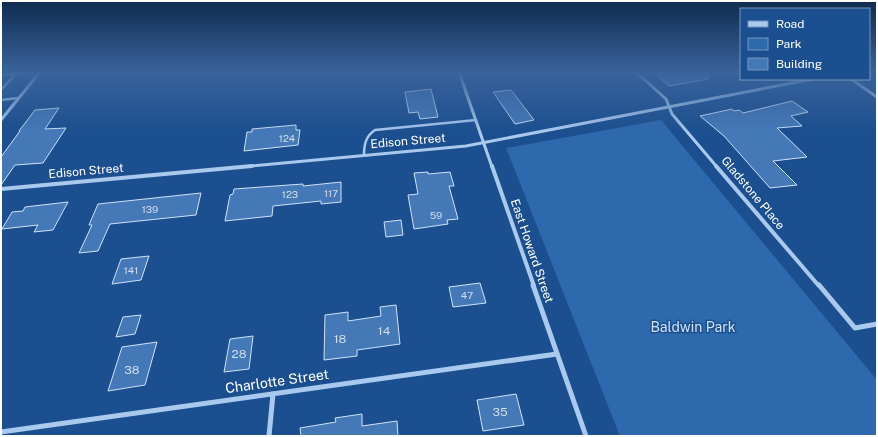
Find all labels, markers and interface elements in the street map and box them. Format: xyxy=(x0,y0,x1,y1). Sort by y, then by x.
legend xyxy=(740,8,870,80)
text: Road xyxy=(776,17,804,31)
text: Park xyxy=(776,37,802,51)
text: Building xyxy=(776,57,822,71)
street label: Edison Street xyxy=(370,131,446,151)
house number: 124 xyxy=(279,132,295,144)
street label: Gladstone Place xyxy=(718,154,788,233)
street label: Edison Street xyxy=(48,161,124,181)
house number: 117 xyxy=(324,187,338,199)
house number: 123 xyxy=(282,188,298,200)
street label: East Howard Street xyxy=(508,197,556,305)
house number: 139 xyxy=(142,203,158,215)
house number: 59 xyxy=(430,209,442,221)
house number: 141 xyxy=(124,264,138,276)
house number: 47 xyxy=(461,289,473,301)
park label: Baldwin Park xyxy=(650,319,736,335)
house number: 14 xyxy=(378,324,391,338)
house number: 18 xyxy=(334,332,347,346)
house number: 28 xyxy=(232,347,247,361)
house number: 38 xyxy=(124,363,140,377)
street label: Charlotte Street xyxy=(224,366,330,396)
house number: 35 xyxy=(492,405,508,419)

